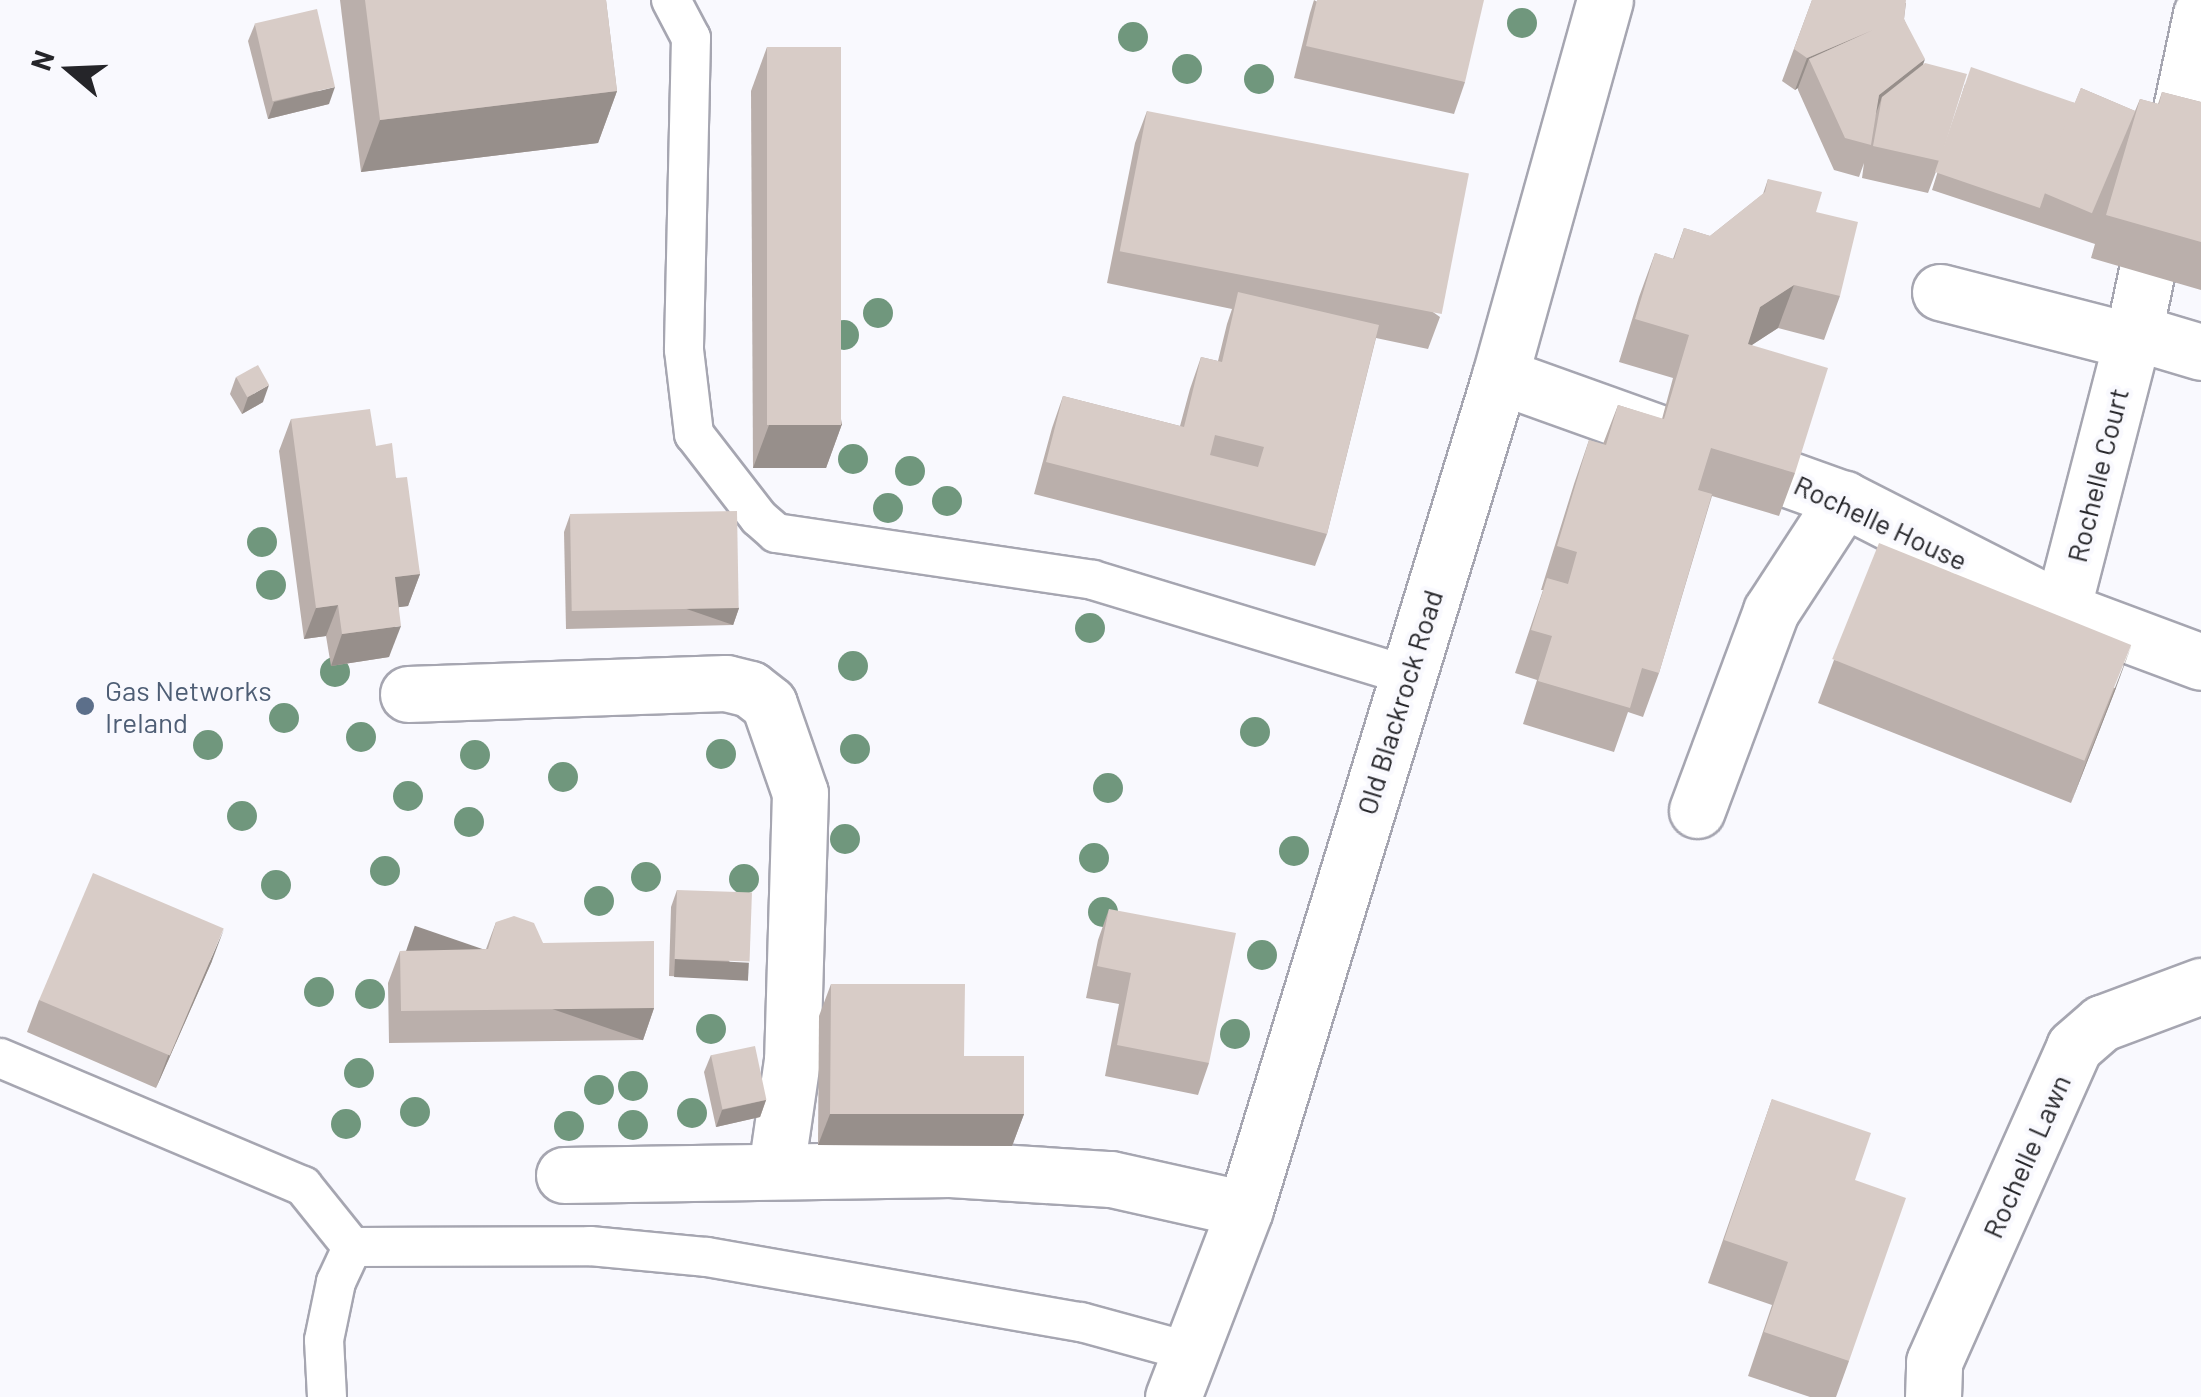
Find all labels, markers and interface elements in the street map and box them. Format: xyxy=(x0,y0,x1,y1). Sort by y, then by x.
north arrow xyxy=(20,20,120,120)
text: N xyxy=(23,46,61,75)
street label: Rochelle Court xyxy=(2059,385,2135,565)
street label: Rochelle House xyxy=(1789,467,1973,577)
street label: Old Blackrock Road xyxy=(1349,586,1449,818)
place label: Gas Networks Ireland xyxy=(105,673,272,739)
marker: Gas Networks Ireland xyxy=(74,695,96,717)
street label: Rochelle Lawn xyxy=(1975,1069,2077,1243)

